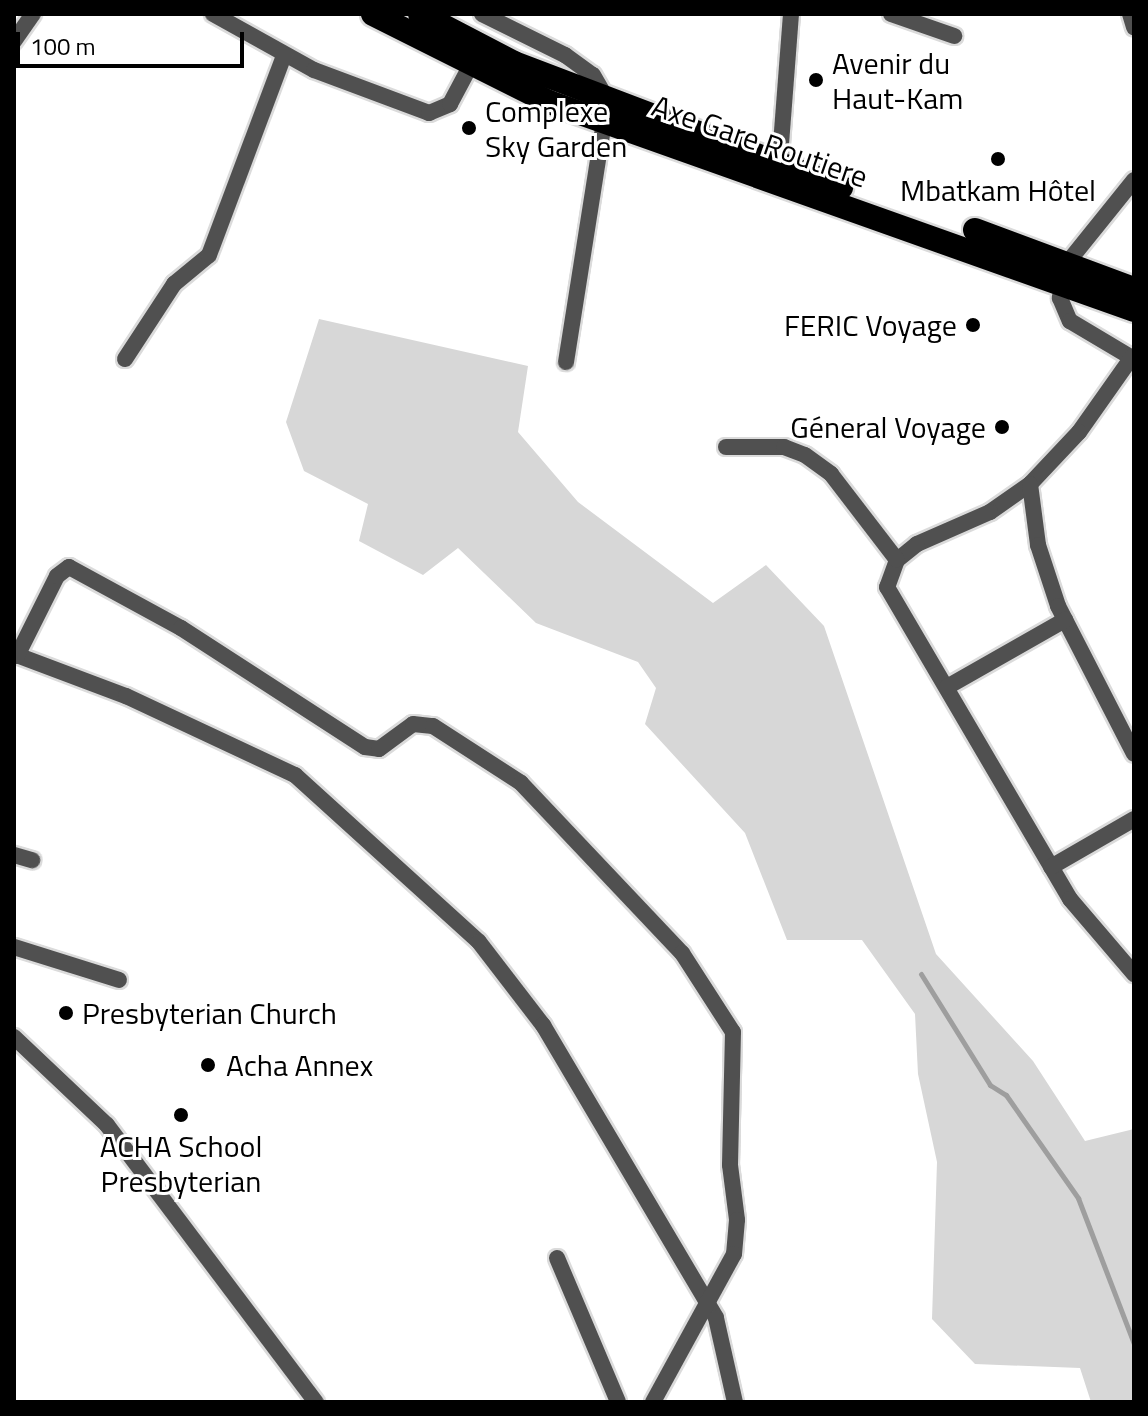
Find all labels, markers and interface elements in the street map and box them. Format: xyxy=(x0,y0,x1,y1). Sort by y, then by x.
scale bar xyxy=(20,16,248,66)
text: 100 m xyxy=(30,28,96,64)
place label: Avenir du Haut-Kam xyxy=(832,45,963,116)
marker: Avenir du Haut-Kam xyxy=(807,71,825,89)
street label: Axe Gare Routiere xyxy=(647,87,873,195)
place label: Complexe Sky Garden xyxy=(485,93,627,164)
marker: Complexe Sky Garden xyxy=(460,119,478,137)
marker: Mbatkam Hôtel xyxy=(989,150,1007,168)
place label: Mbatkam Hôtel xyxy=(900,172,1096,208)
place label: FERIC Voyage xyxy=(784,307,957,343)
marker: FERIC Voyage xyxy=(964,316,982,334)
place label: Géneral Voyage xyxy=(790,409,986,445)
marker: Géneral Voyage xyxy=(993,418,1011,436)
place label: Presbyterian Church xyxy=(82,995,337,1031)
marker: Presbyterian Church xyxy=(57,1004,75,1022)
place label: Acha Annex xyxy=(226,1047,373,1083)
marker: Acha Annex xyxy=(197,1054,219,1076)
marker: ACHA School Presbyterian xyxy=(172,1106,190,1124)
place label: ACHA School Presbyterian xyxy=(100,1128,262,1198)

